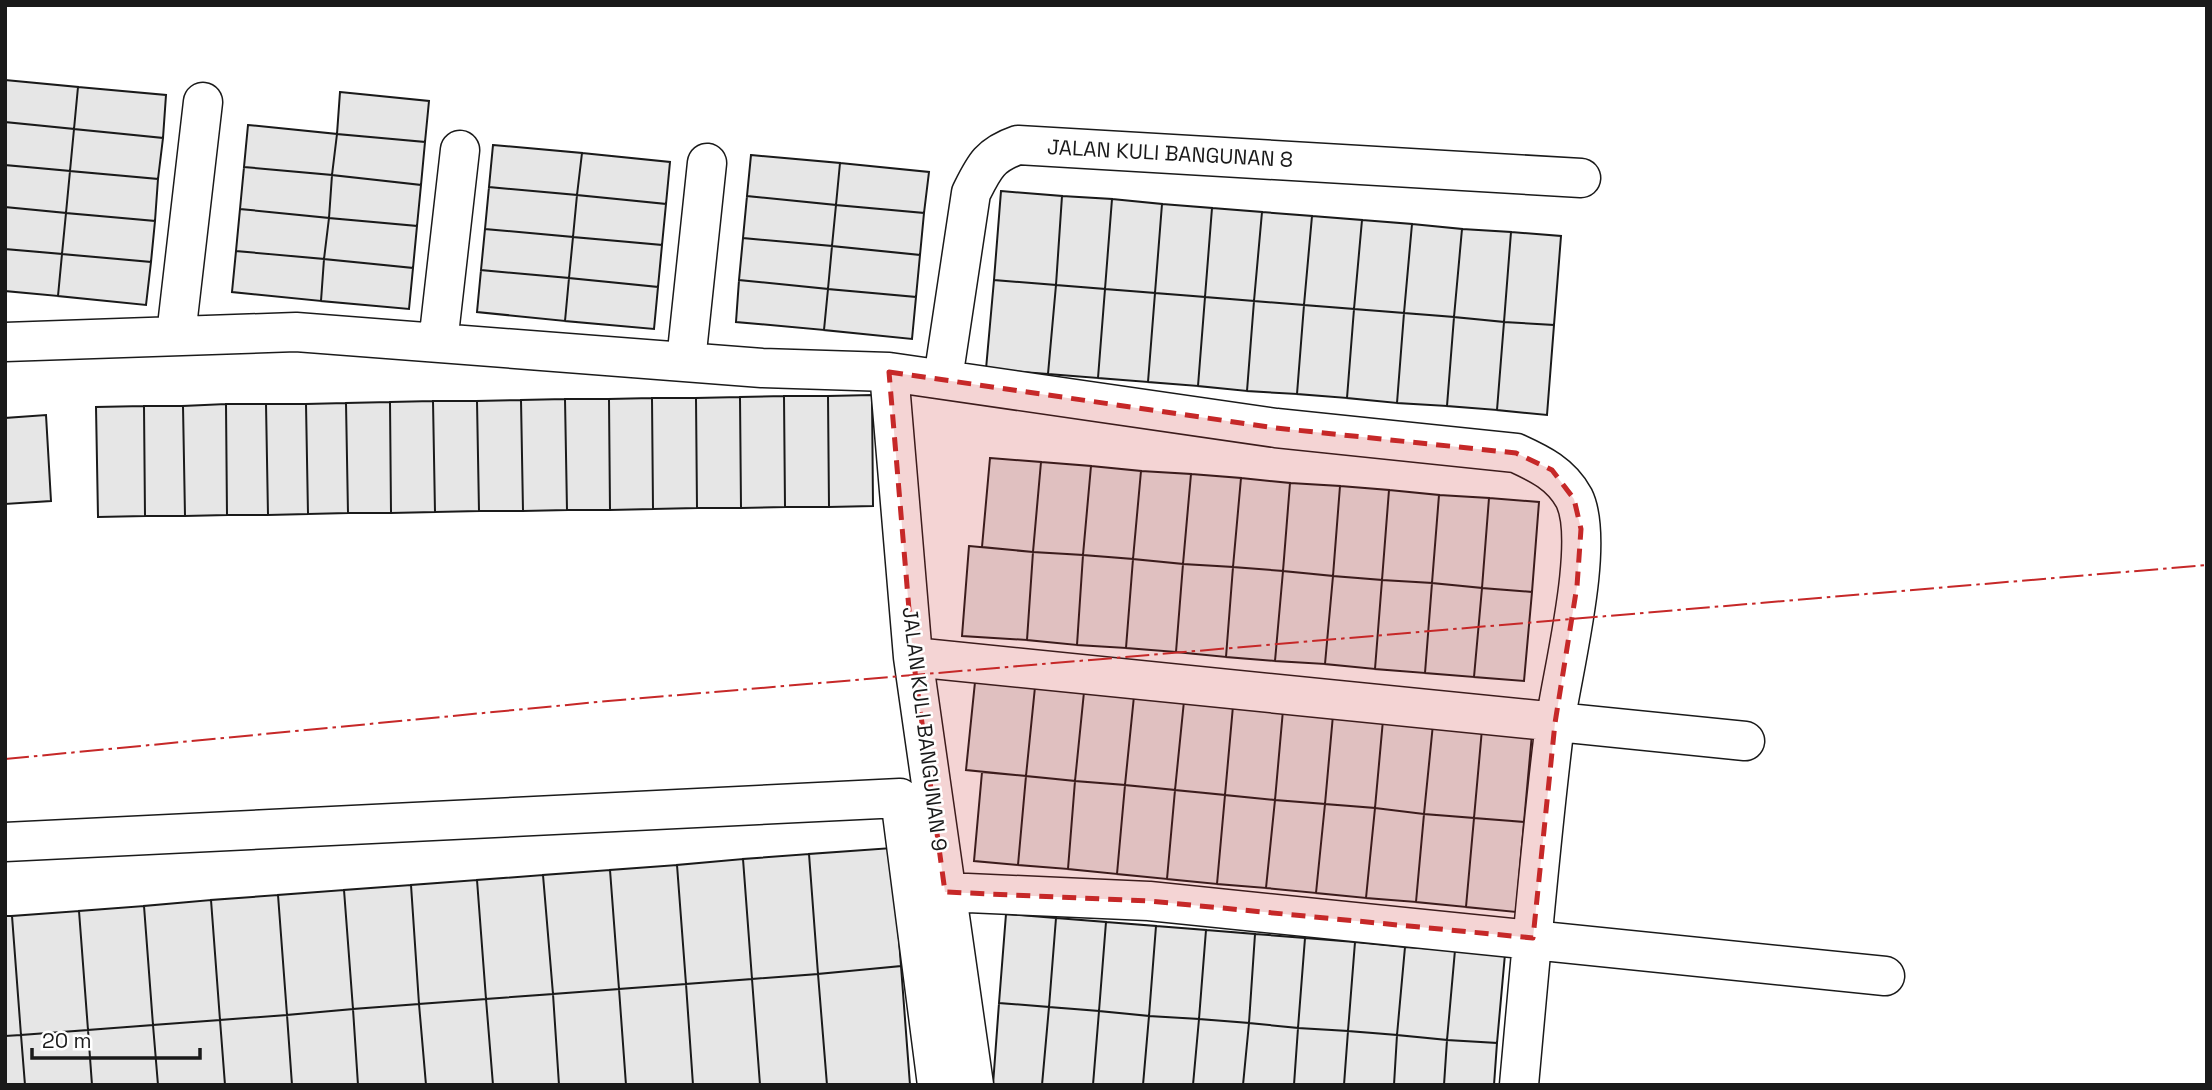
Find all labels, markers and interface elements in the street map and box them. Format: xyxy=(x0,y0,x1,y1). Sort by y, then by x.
street label: JALAN KULI BANGUNAN 8 xyxy=(1046,133,1294,173)
street label: JALAN KULI BANGUNAN 9 xyxy=(897,605,953,853)
scale bar xyxy=(32,1016,200,1060)
text: 20 m xyxy=(42,1027,92,1054)

